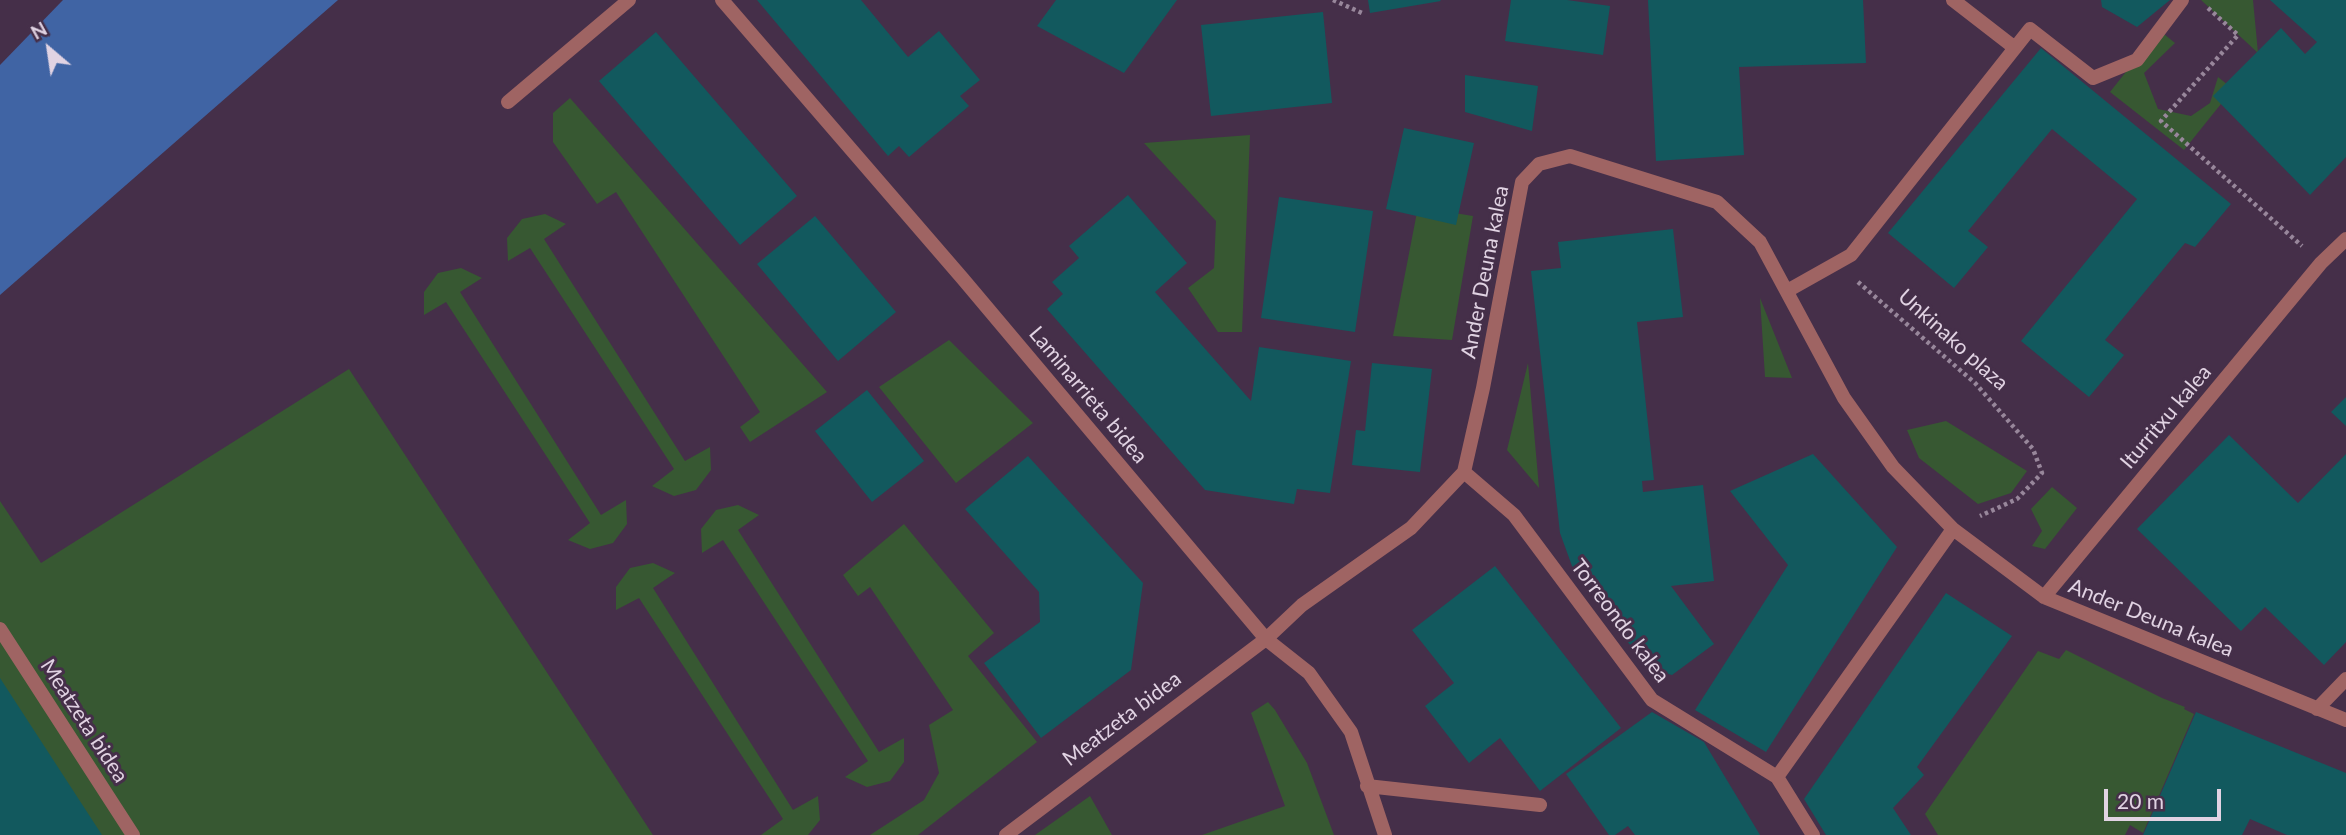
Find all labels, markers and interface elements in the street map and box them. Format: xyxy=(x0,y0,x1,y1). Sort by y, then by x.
north arrow xyxy=(14,14,84,84)
text: N xyxy=(27,17,51,44)
street label: Ander Deuna kalea xyxy=(1456,183,1514,361)
street label: Unkinako plaza xyxy=(1893,284,2013,396)
street label: Laminarrieta bidea xyxy=(1024,322,1152,468)
street label: Iturritxu kalea xyxy=(2115,360,2217,474)
street label: Torreondo kalea xyxy=(1565,554,1675,688)
street label: Ander Deuna kalea xyxy=(2065,573,2237,663)
street label: Meatzeta bidea xyxy=(35,655,133,787)
street label: Meatzeta bidea xyxy=(1058,666,1186,772)
scale bar xyxy=(2108,776,2225,820)
text: 20 m xyxy=(2117,788,2164,813)

